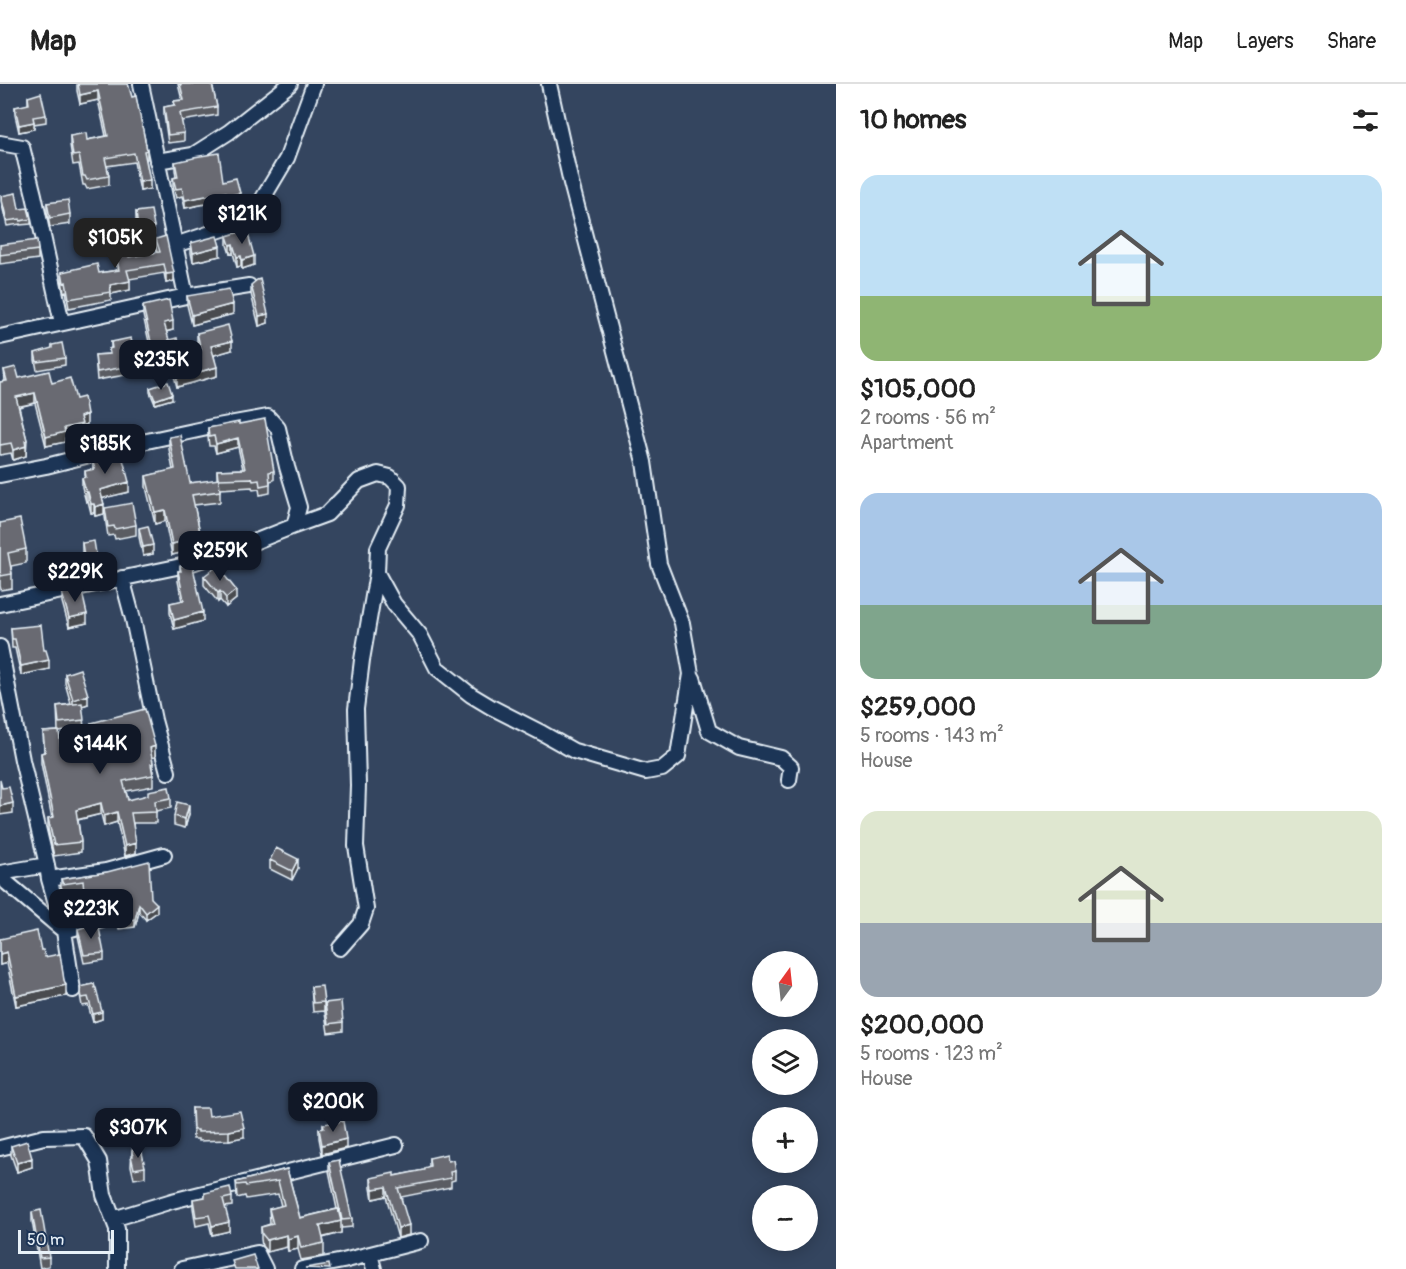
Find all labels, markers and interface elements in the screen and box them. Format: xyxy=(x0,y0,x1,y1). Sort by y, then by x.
text: Map xyxy=(30,24,76,59)
text: Map xyxy=(1168,28,1203,55)
text: Layers xyxy=(1236,28,1294,55)
text: Share xyxy=(1327,28,1376,55)
text: 10 homes xyxy=(860,104,966,136)
icon: filters xyxy=(1349,104,1382,137)
pin: $121K xyxy=(200,194,284,245)
text: $121K xyxy=(217,201,267,226)
icon: home xyxy=(1067,214,1175,322)
pin: $105K xyxy=(73,218,157,269)
text: $105K xyxy=(87,225,143,250)
pin: $235K xyxy=(119,340,203,391)
text: $235K xyxy=(133,347,189,372)
text: $105,000 xyxy=(860,373,976,405)
text: 2 rooms · 56 m² xyxy=(860,405,996,430)
pin: $185K xyxy=(63,424,147,475)
text: Apartment xyxy=(860,430,953,455)
text: $185K xyxy=(79,431,131,456)
pin: $259K xyxy=(178,531,262,582)
icon: home xyxy=(1067,532,1175,640)
text: $259K xyxy=(192,538,248,563)
pin: $229K xyxy=(33,552,117,603)
text: $229K xyxy=(47,559,103,584)
text: $259,000 xyxy=(860,691,976,723)
text: 5 rooms · 143 m² xyxy=(860,723,1004,748)
pin: $144K xyxy=(58,724,142,775)
text: $144K xyxy=(73,731,127,756)
text: House xyxy=(860,748,912,773)
icon: home xyxy=(1067,850,1175,958)
pin: $223K xyxy=(49,889,133,940)
text: $223K xyxy=(63,896,119,921)
north arrow xyxy=(752,951,818,1017)
map controls xyxy=(752,951,818,1251)
text: $200,000 xyxy=(860,1009,984,1041)
button: layers xyxy=(752,1029,818,1095)
text: 5 rooms · 123 m² xyxy=(860,1041,1003,1066)
text: House xyxy=(860,1066,912,1091)
pin: $200K xyxy=(291,1082,375,1133)
text: $200K xyxy=(302,1089,364,1114)
button: + xyxy=(752,1107,818,1173)
pin: $307K xyxy=(96,1108,180,1159)
text: $307K xyxy=(109,1115,167,1140)
button: − xyxy=(752,1185,818,1251)
scale bar xyxy=(18,1227,114,1254)
text: 50 m xyxy=(27,1230,64,1250)

